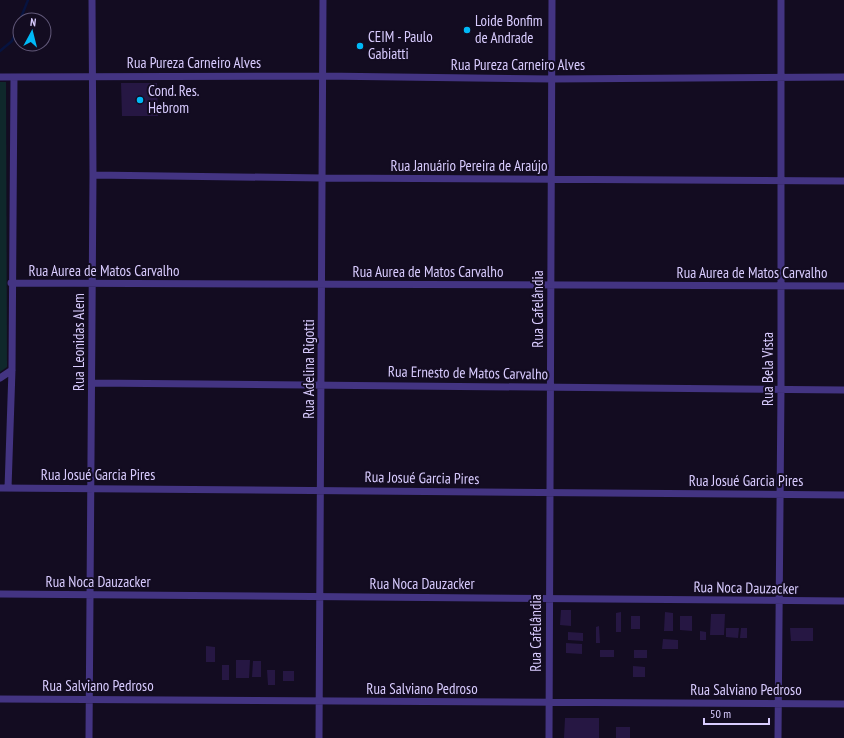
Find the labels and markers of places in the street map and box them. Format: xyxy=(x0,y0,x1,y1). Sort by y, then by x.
place label: Loide Bonfim de Andrade xyxy=(475,11,543,47)
marker: Loide Bonfim de Andrade xyxy=(462,25,472,35)
place label: CEIM - Paulo Gabiatti xyxy=(368,27,433,63)
marker: CEIM - Paulo Gabiatti xyxy=(355,41,365,51)
place label: Cond. Res. Hebrom xyxy=(148,81,200,117)
marker: Cond. Res. Hebrom xyxy=(135,95,145,105)

